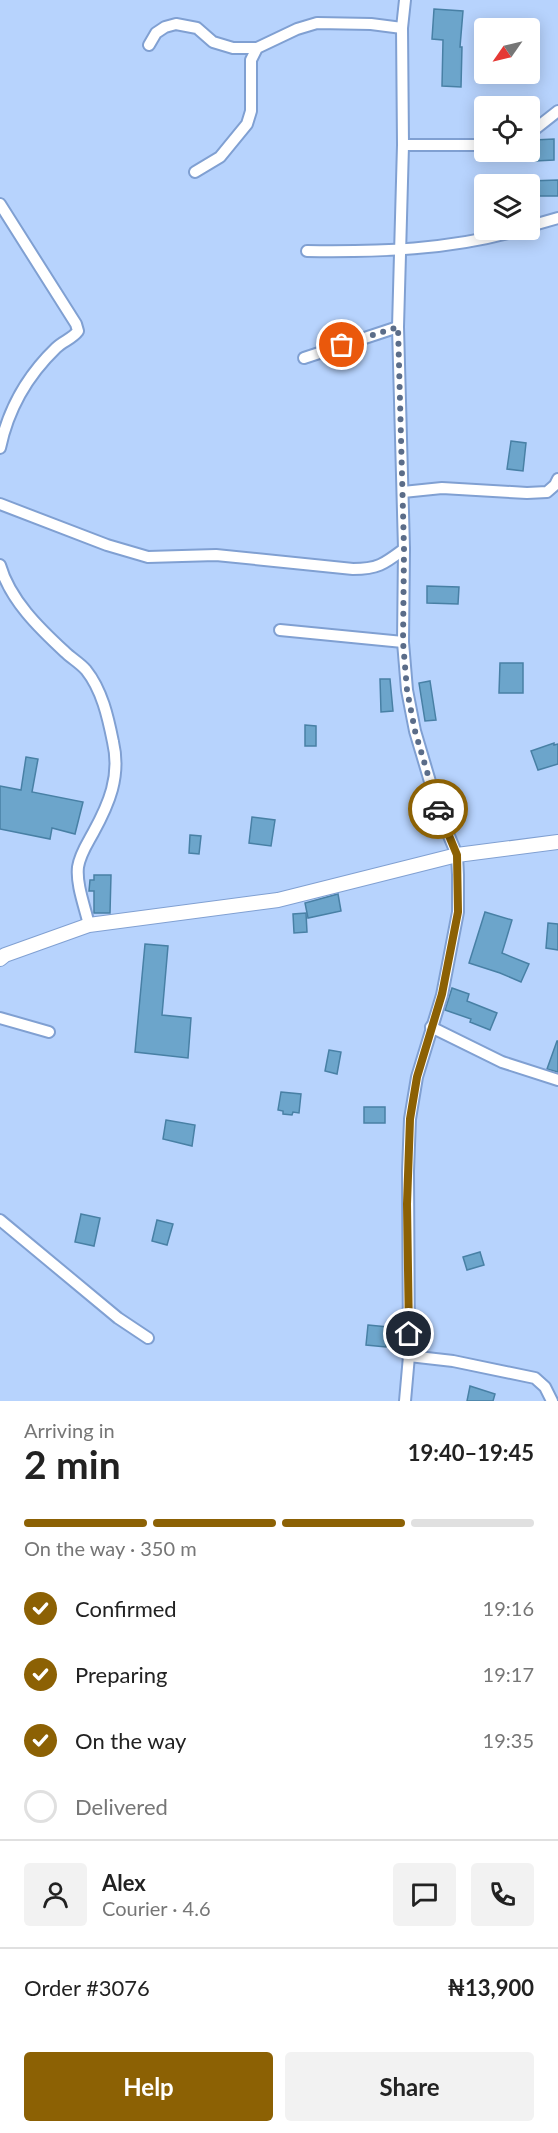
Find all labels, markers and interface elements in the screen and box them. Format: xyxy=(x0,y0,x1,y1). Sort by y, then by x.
north arrow xyxy=(474,18,540,84)
map controls xyxy=(474,18,540,240)
button: locate xyxy=(474,96,540,162)
button: layers xyxy=(474,174,540,240)
pin xyxy=(316,319,367,370)
icon: bag xyxy=(325,328,358,361)
courier xyxy=(408,779,468,839)
icon: car xyxy=(422,793,455,826)
pin xyxy=(383,1308,434,1359)
icon: home xyxy=(392,1317,425,1350)
text: Arriving in xyxy=(24,1418,115,1442)
text: 19:40–19:45 xyxy=(408,1439,534,1466)
text: 2 min xyxy=(24,1441,121,1487)
text: On the way · 350 m xyxy=(24,1536,197,1560)
icon: check xyxy=(24,1592,57,1625)
text: Confirmed xyxy=(75,1595,177,1622)
text: 19:16 xyxy=(483,1596,534,1620)
icon: check xyxy=(24,1658,57,1691)
text: Preparing xyxy=(75,1661,167,1688)
text: 19:17 xyxy=(483,1662,534,1686)
icon: check xyxy=(24,1724,57,1757)
text: On the way xyxy=(75,1727,186,1754)
text: 19:35 xyxy=(483,1728,534,1752)
text: Delivered xyxy=(75,1793,168,1820)
button: person xyxy=(24,1863,87,1926)
button: chat xyxy=(393,1863,456,1926)
button: phone xyxy=(471,1863,534,1926)
text: Alex xyxy=(102,1869,146,1896)
text: Courier · 4.6 xyxy=(102,1896,211,1920)
text: Order #3076 xyxy=(24,1974,150,2001)
text: ₦13,900 xyxy=(447,1974,534,2001)
button: Help xyxy=(24,2052,273,2121)
button: Share xyxy=(285,2052,534,2121)

